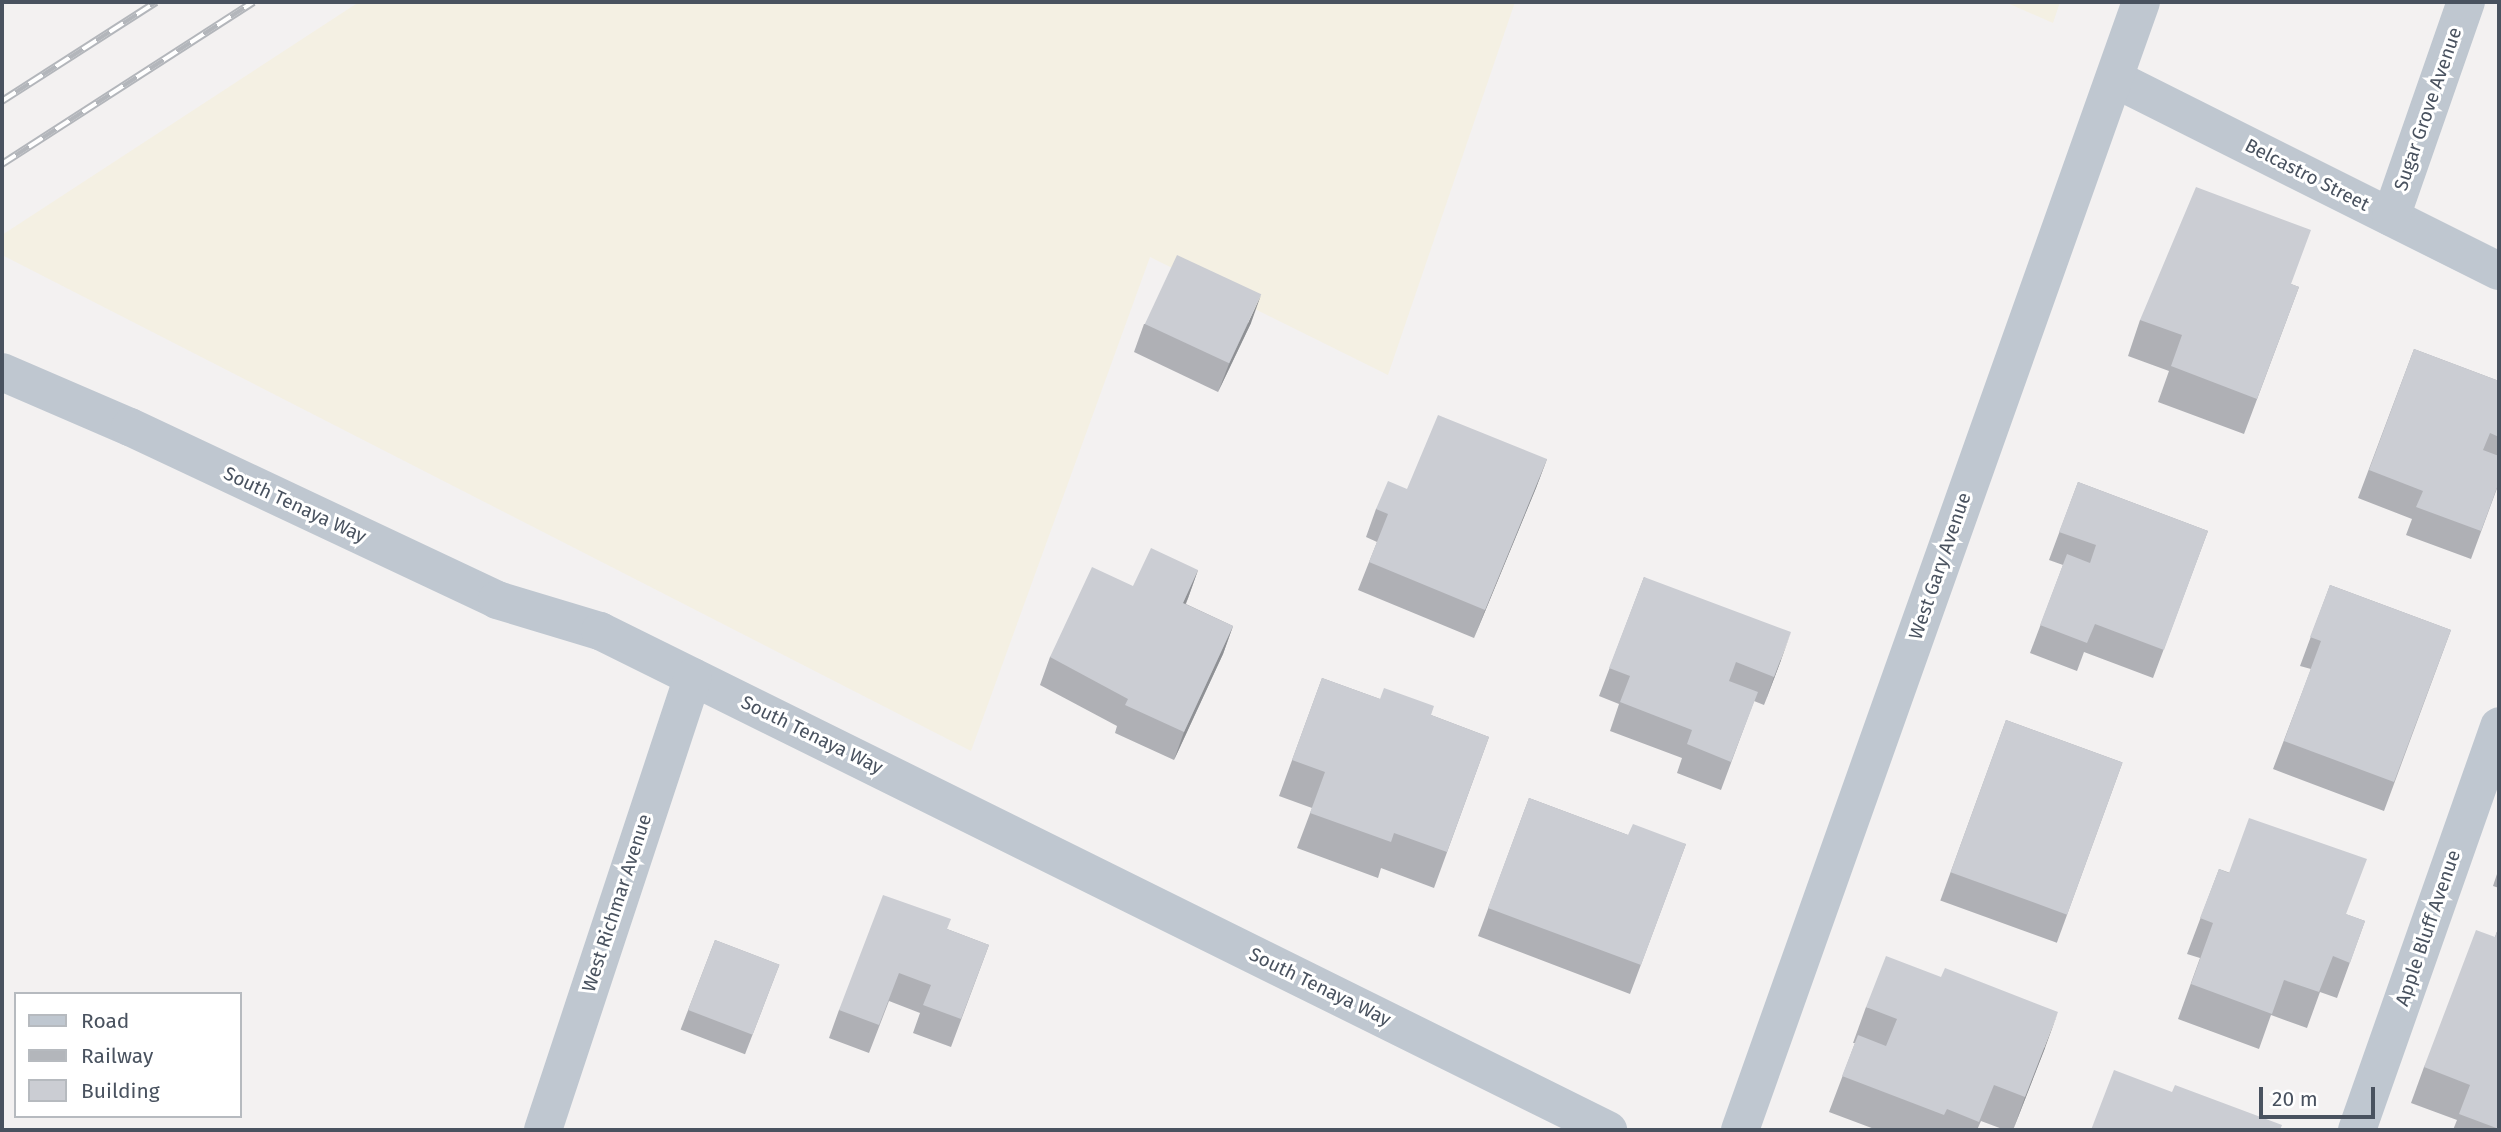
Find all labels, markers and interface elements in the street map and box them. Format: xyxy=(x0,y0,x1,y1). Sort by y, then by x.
street label: Sugar Grove Avenue xyxy=(2389,24,2467,194)
street label: Belcastro Street xyxy=(2241,134,2373,216)
street label: South Tenaya Way xyxy=(220,462,370,548)
street label: West Gary Avenue xyxy=(1904,490,1976,642)
street label: South Tenaya Way xyxy=(737,691,887,779)
street label: West Richmar Avenue xyxy=(577,811,657,995)
street label: Apple Bluff Avenue xyxy=(2391,847,2465,1009)
street label: South Tenaya Way xyxy=(1245,943,1395,1031)
legend xyxy=(14,992,242,1118)
text: Road xyxy=(81,1008,129,1034)
text: Railway xyxy=(81,1043,153,1069)
scale bar xyxy=(2263,1072,2378,1116)
text: Building xyxy=(81,1078,160,1104)
text: 20 m xyxy=(2272,1086,2318,1112)

